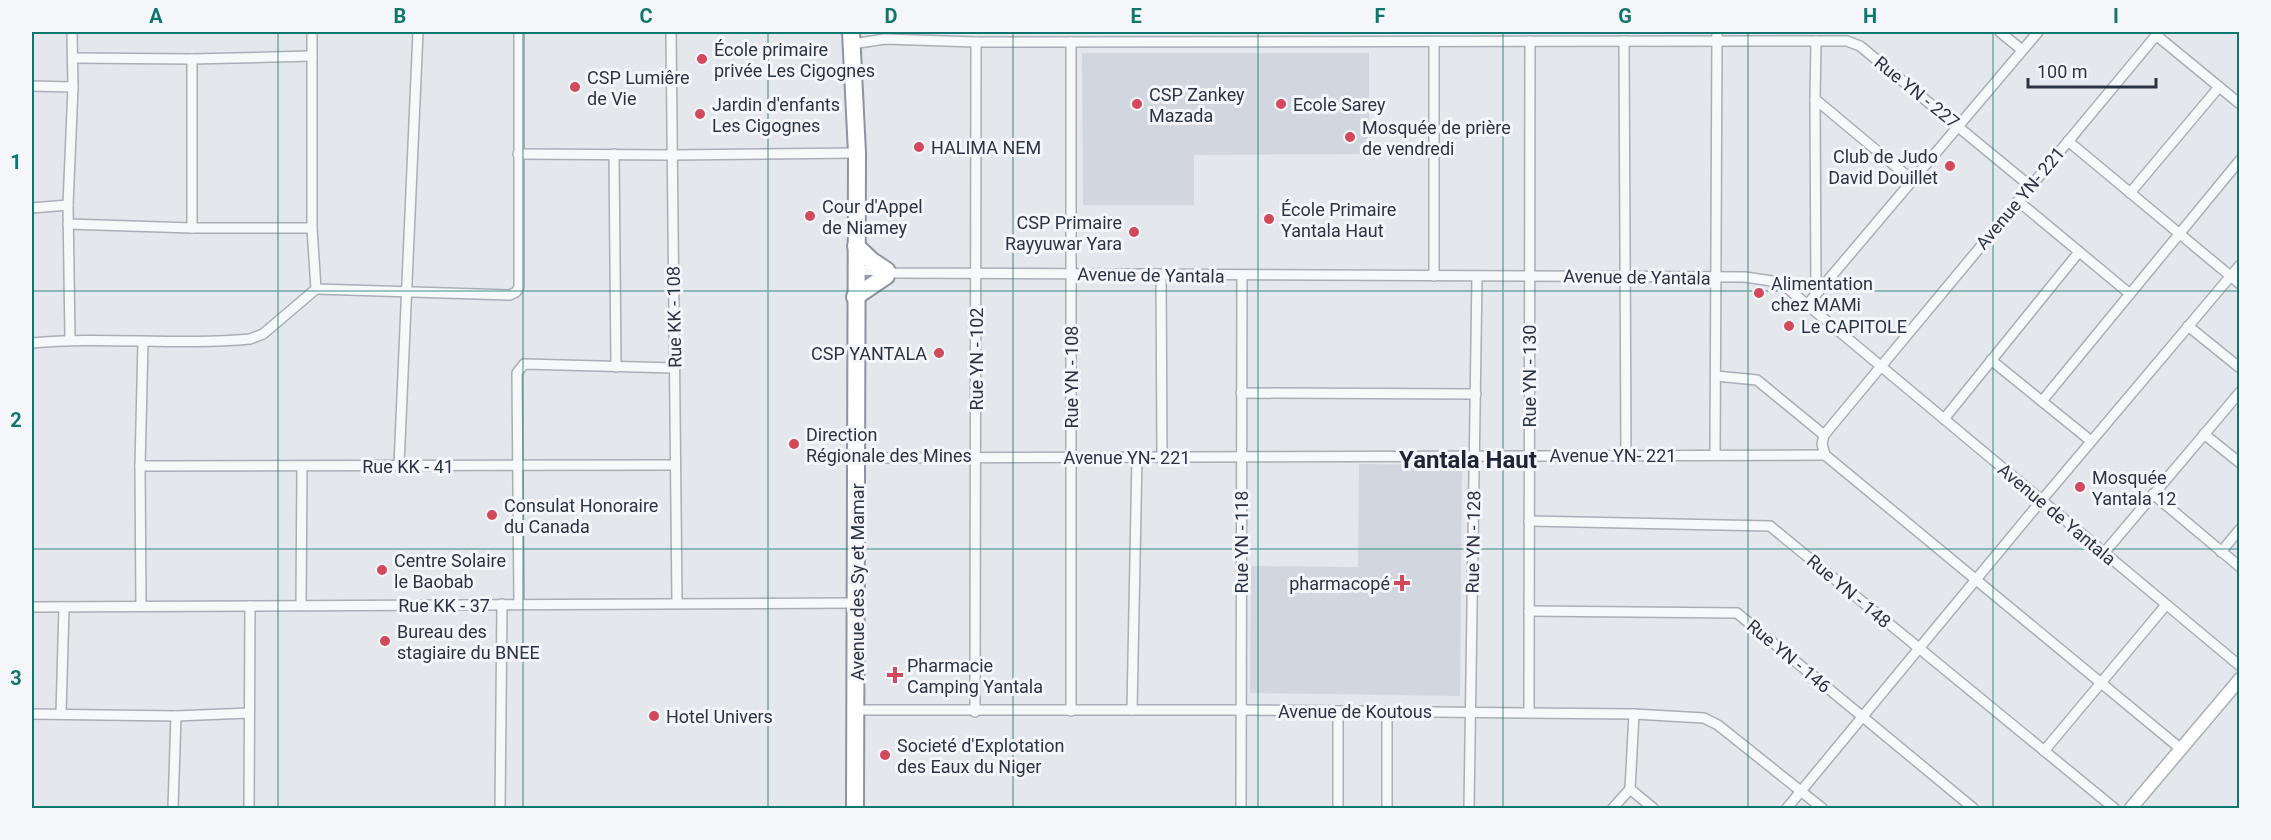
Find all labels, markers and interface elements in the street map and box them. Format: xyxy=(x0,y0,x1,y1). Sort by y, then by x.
text: A xyxy=(149,4,163,28)
text: B xyxy=(394,4,406,28)
text: C xyxy=(639,4,653,28)
text: D xyxy=(885,4,898,28)
text: E xyxy=(1130,4,1142,28)
text: F xyxy=(1375,4,1386,28)
text: G xyxy=(1618,4,1632,28)
text: H xyxy=(1863,4,1877,28)
text: I xyxy=(2113,4,2119,28)
place label: École primaire privée Les Cigognes xyxy=(714,39,875,81)
street label: Rue YN - 227 xyxy=(1870,51,1964,133)
scale bar xyxy=(2028,51,2156,89)
marker: École primaire privée Les Cigognes xyxy=(695,52,709,66)
text: 100 m xyxy=(2037,61,2088,82)
place label: CSP Lumiêre de Vie xyxy=(587,67,690,109)
marker: CSP Lumiêre de Vie xyxy=(568,80,582,94)
place label: CSP Zankey Mazada xyxy=(1149,84,1245,126)
place label: Jardin d'enfants Les Cigognes xyxy=(712,94,840,136)
place label: Ecole Sarey xyxy=(1293,94,1386,115)
marker: CSP Zankey Mazada xyxy=(1130,97,1144,111)
marker: Ecole Sarey xyxy=(1274,97,1288,111)
marker: Jardin d'enfants Les Cigognes xyxy=(693,107,707,121)
place label: Mosquée de prière de vendredi xyxy=(1362,117,1511,159)
marker: Mosquée de prière de vendredi xyxy=(1343,130,1357,144)
place label: HALIMA NEM xyxy=(931,137,1041,158)
marker: HALIMA NEM xyxy=(912,140,926,154)
street label: Avenue YN- 221 xyxy=(1971,143,2069,253)
place label: Club de Judo David Douillet xyxy=(1828,146,1938,188)
text: 1 xyxy=(10,150,22,174)
marker: Club de Judo David Douillet xyxy=(1943,159,1957,173)
place label: Cour d'Appel de Niamey xyxy=(822,196,923,238)
place label: École Primaire Yantala Haut xyxy=(1281,199,1396,241)
marker: Cour d'Appel de Niamey xyxy=(803,209,817,223)
place label: CSP Primaire Rayyuwar Yara xyxy=(1005,212,1122,254)
marker: École Primaire Yantala Haut xyxy=(1262,212,1276,226)
marker: CSP Primaire Rayyuwar Yara xyxy=(1127,225,1141,239)
street label: Avenue de Yantala xyxy=(1077,263,1225,287)
street label: Avenue de Yantala xyxy=(1563,265,1711,289)
street label: Rue KK - 108 xyxy=(663,266,685,368)
place label: Alimentation chez MAMi xyxy=(1771,273,1873,315)
marker: Alimentation chez MAMi xyxy=(1752,286,1766,300)
street label: Rue YN - 102 xyxy=(966,308,987,410)
place label: Le CAPITOLE xyxy=(1801,316,1907,337)
marker: Le CAPITOLE xyxy=(1782,319,1796,333)
street label: Rue YN - 130 xyxy=(1519,325,1540,427)
street label: Rue YN - 108 xyxy=(1061,326,1082,428)
place label: CSP YANTALA xyxy=(811,343,927,364)
marker: CSP YANTALA xyxy=(932,346,946,360)
text: 2 xyxy=(10,408,22,432)
place label: Direction Régionale des Mines xyxy=(806,424,972,466)
marker: Direction Régionale des Mines xyxy=(787,437,801,451)
street label: Avenue YN- 221 xyxy=(1550,445,1676,466)
district label: Yantala Haut xyxy=(1399,446,1537,474)
street label: Avenue YN- 221 xyxy=(1064,447,1190,468)
street label: Rue KK - 41 xyxy=(362,456,454,477)
street label: Avenue de Yantala xyxy=(1994,459,2120,569)
place label: Mosquée Yantala 12 xyxy=(2092,467,2176,509)
marker: Mosquée Yantala 12 xyxy=(2073,480,2087,494)
street label: Avenue des Sy et Mamar xyxy=(847,483,868,681)
street label: Rue YN - 128 xyxy=(1462,490,1484,594)
street label: Rue YN - 118 xyxy=(1231,491,1252,593)
place label: Consulat Honoraire du Canada xyxy=(504,495,658,537)
marker: Consulat Honoraire du Canada xyxy=(485,508,499,522)
place label: Centre Solaire le Baobab xyxy=(394,550,506,592)
street label: Rue YN - 148 xyxy=(1803,550,1895,632)
marker: Centre Solaire le Baobab xyxy=(375,563,389,577)
place label: pharmacopé xyxy=(1289,573,1390,594)
marker: pharmacopé xyxy=(1395,576,1409,590)
street label: Rue KK - 37 xyxy=(398,595,490,616)
street label: Rue YN - 146 xyxy=(1743,615,1835,697)
place label: Bureau des stagiaire du BNEE xyxy=(397,621,540,663)
marker: Bureau des stagiaire du BNEE xyxy=(378,634,392,648)
place label: Pharmacie Camping Yantala xyxy=(907,655,1043,697)
text: 3 xyxy=(10,666,22,690)
marker: Pharmacie Camping Yantala xyxy=(888,668,902,682)
street label: Avenue de Koutous xyxy=(1278,701,1432,722)
place label: Hotel Univers xyxy=(666,706,773,727)
marker: Hotel Univers xyxy=(647,709,661,723)
place label: Societé d'Explotation des Eaux du Niger xyxy=(897,735,1065,777)
marker: Societé d'Explotation des Eaux du Niger xyxy=(878,748,892,762)

